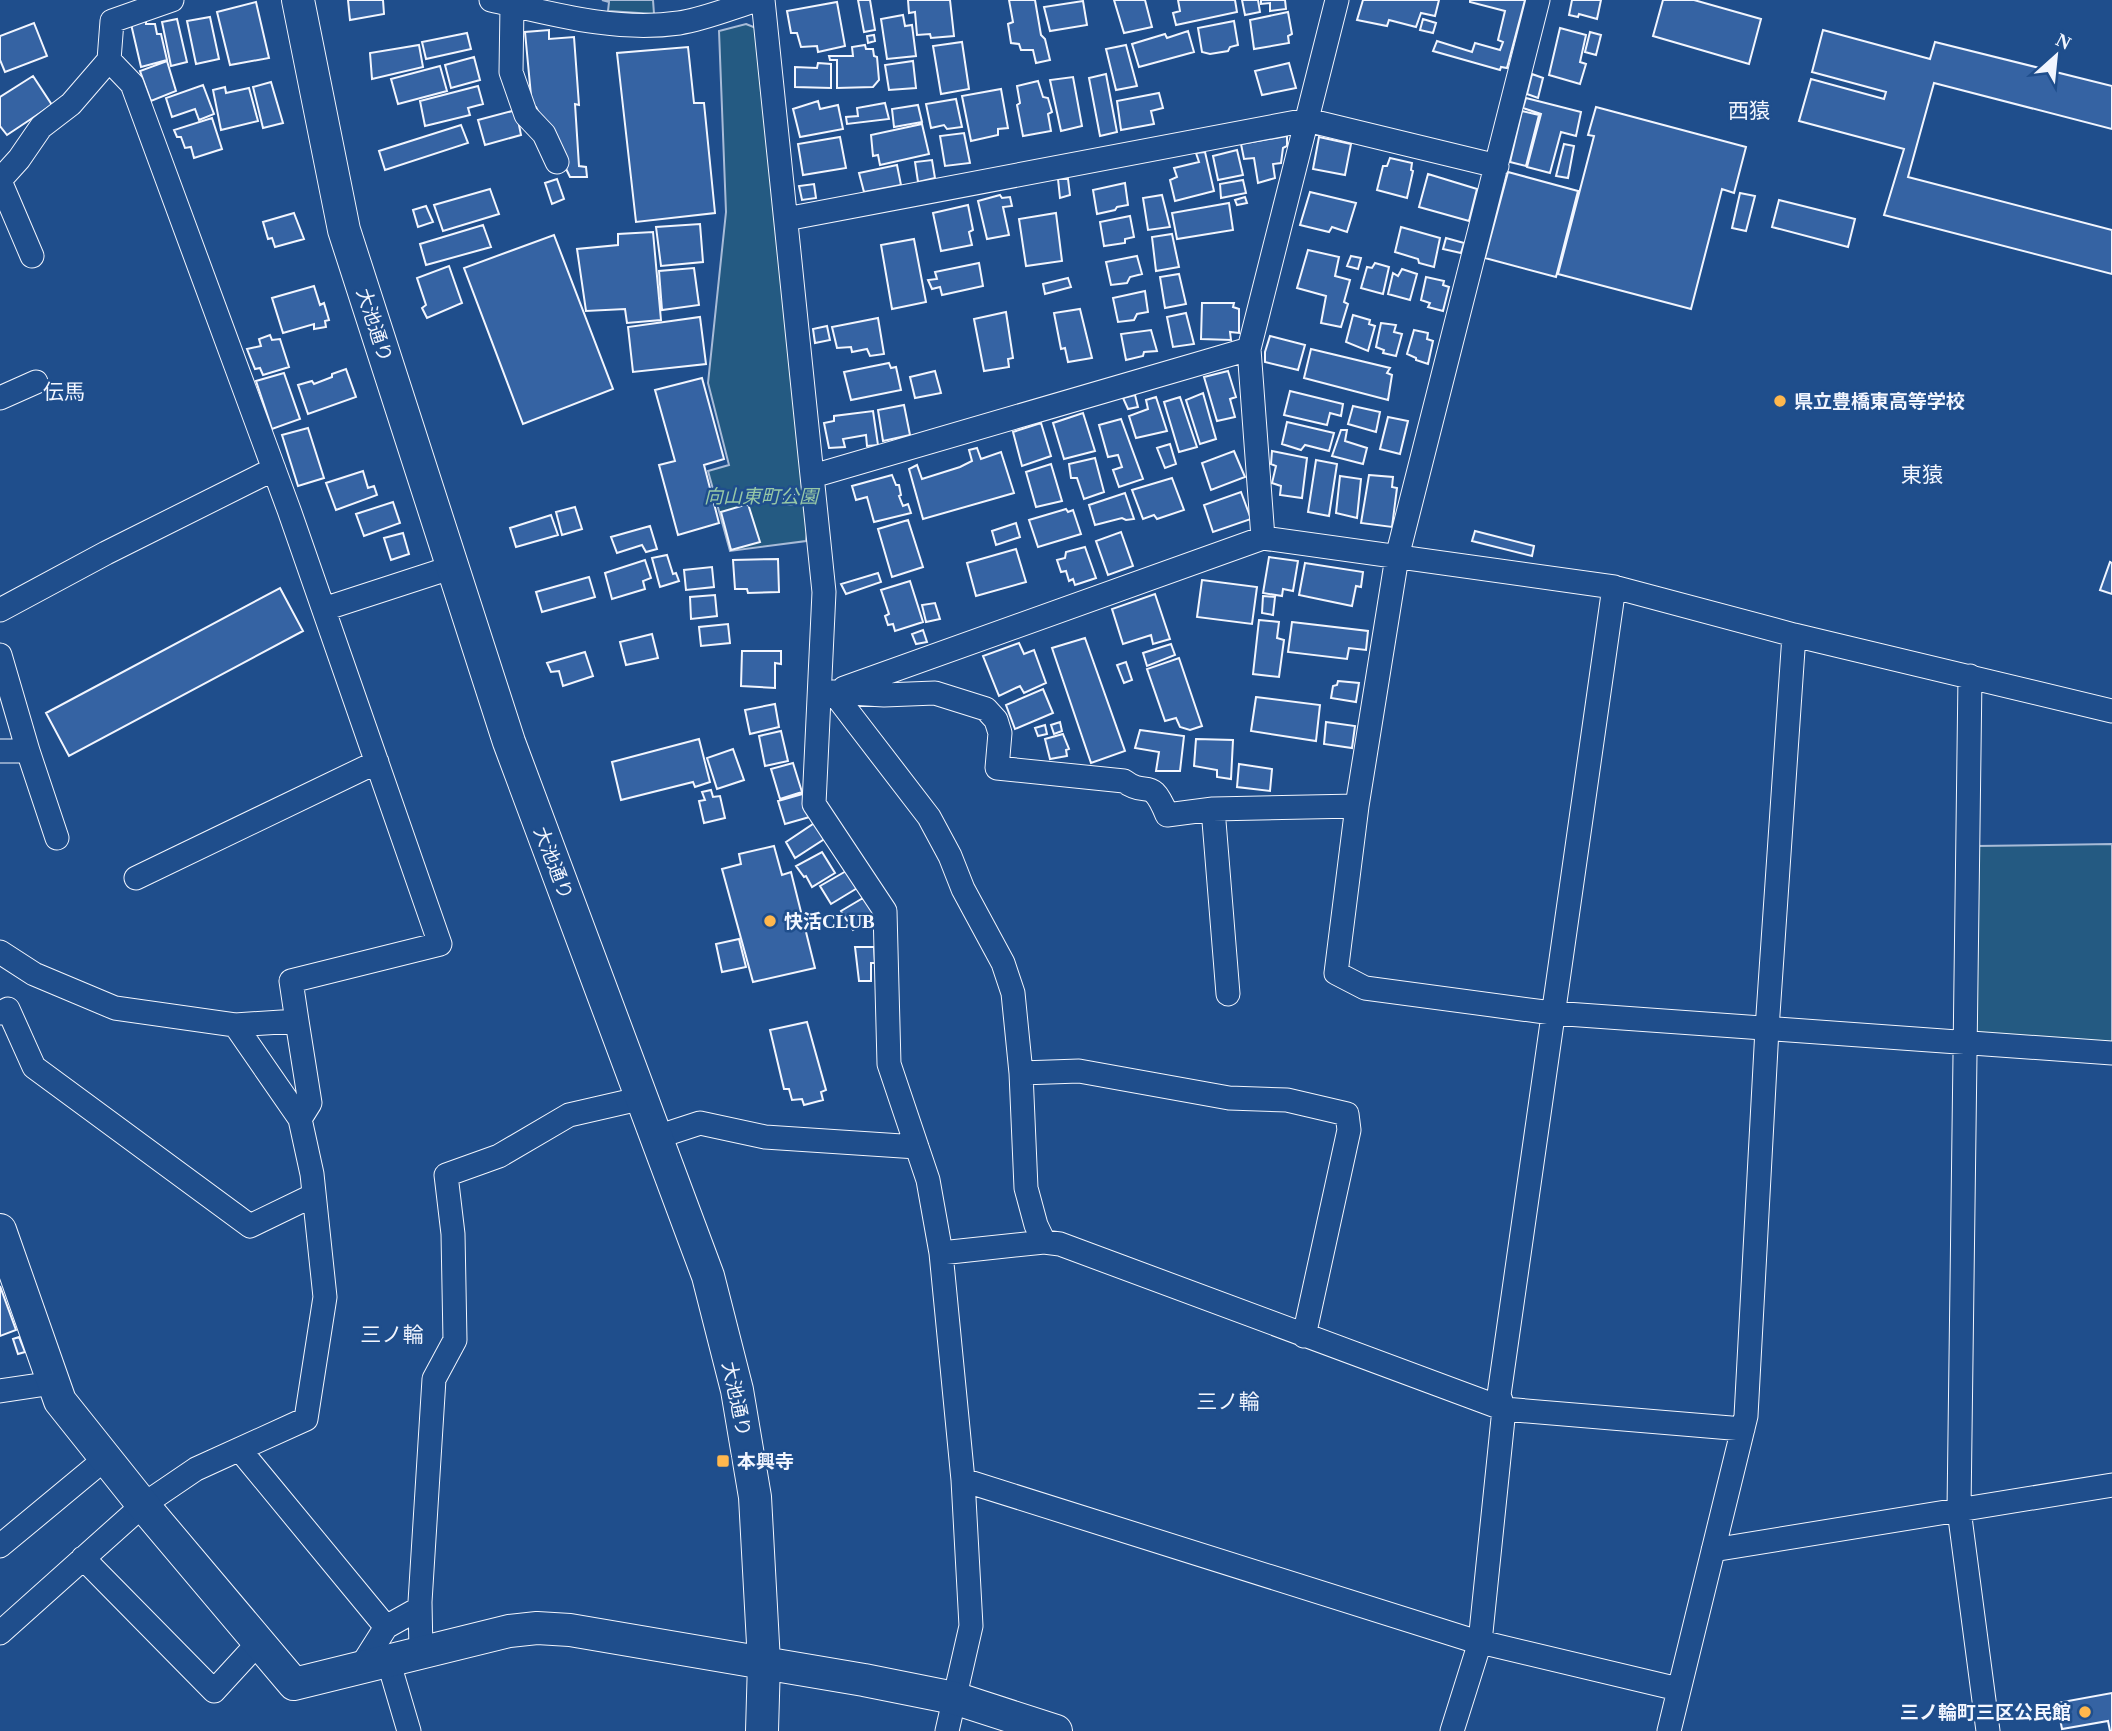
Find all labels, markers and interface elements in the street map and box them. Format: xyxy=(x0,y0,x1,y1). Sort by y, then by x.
north arrow xyxy=(2021,21,2091,91)
text: N xyxy=(2053,29,2075,54)
district label: 西猿 xyxy=(1728,99,1770,123)
street label: 大池通り xyxy=(353,286,396,365)
district label: 伝馬 xyxy=(43,380,85,404)
place label: 県立豊橋東高等学校 xyxy=(1794,391,1965,412)
marker: 県立豊橋東高等学校 xyxy=(1772,393,1788,409)
district label: 東猿 xyxy=(1901,463,1943,487)
park label: 向山東町公園 xyxy=(704,486,821,507)
street label: 大池通り xyxy=(530,824,577,902)
place label: 快活CLUB xyxy=(784,911,875,932)
marker: 快活CLUB xyxy=(762,913,778,929)
district label: 三ノ輪 xyxy=(361,1323,424,1347)
street label: 大池通り xyxy=(718,1360,755,1438)
district label: 三ノ輪 xyxy=(1197,1390,1260,1414)
place label: 本興寺 xyxy=(737,1451,794,1472)
marker: 本興寺 xyxy=(715,1453,731,1469)
place label: 三ノ輪町三区公民館 xyxy=(1900,1702,2071,1723)
marker: 三ノ輪町三区公民館 xyxy=(2077,1704,2093,1720)

